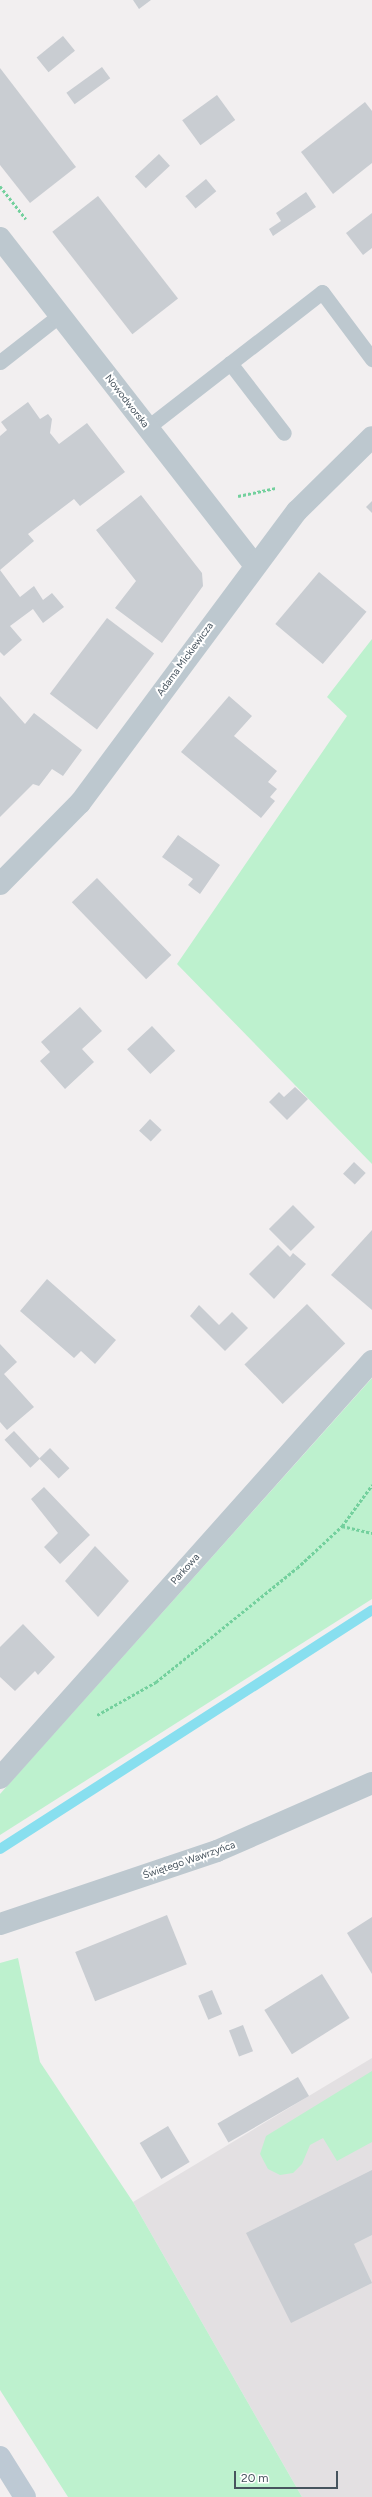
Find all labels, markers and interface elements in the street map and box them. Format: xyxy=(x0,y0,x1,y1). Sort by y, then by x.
street label: Nowodworska xyxy=(103,372,151,430)
street label: Adama Mickiewicza xyxy=(154,620,216,698)
street label: Parkowa xyxy=(168,1551,202,1587)
street label: Świętego Wawrzyńca xyxy=(141,1839,237,1881)
scale bar xyxy=(236,2463,340,2489)
text: 20 m xyxy=(241,2471,269,2485)

